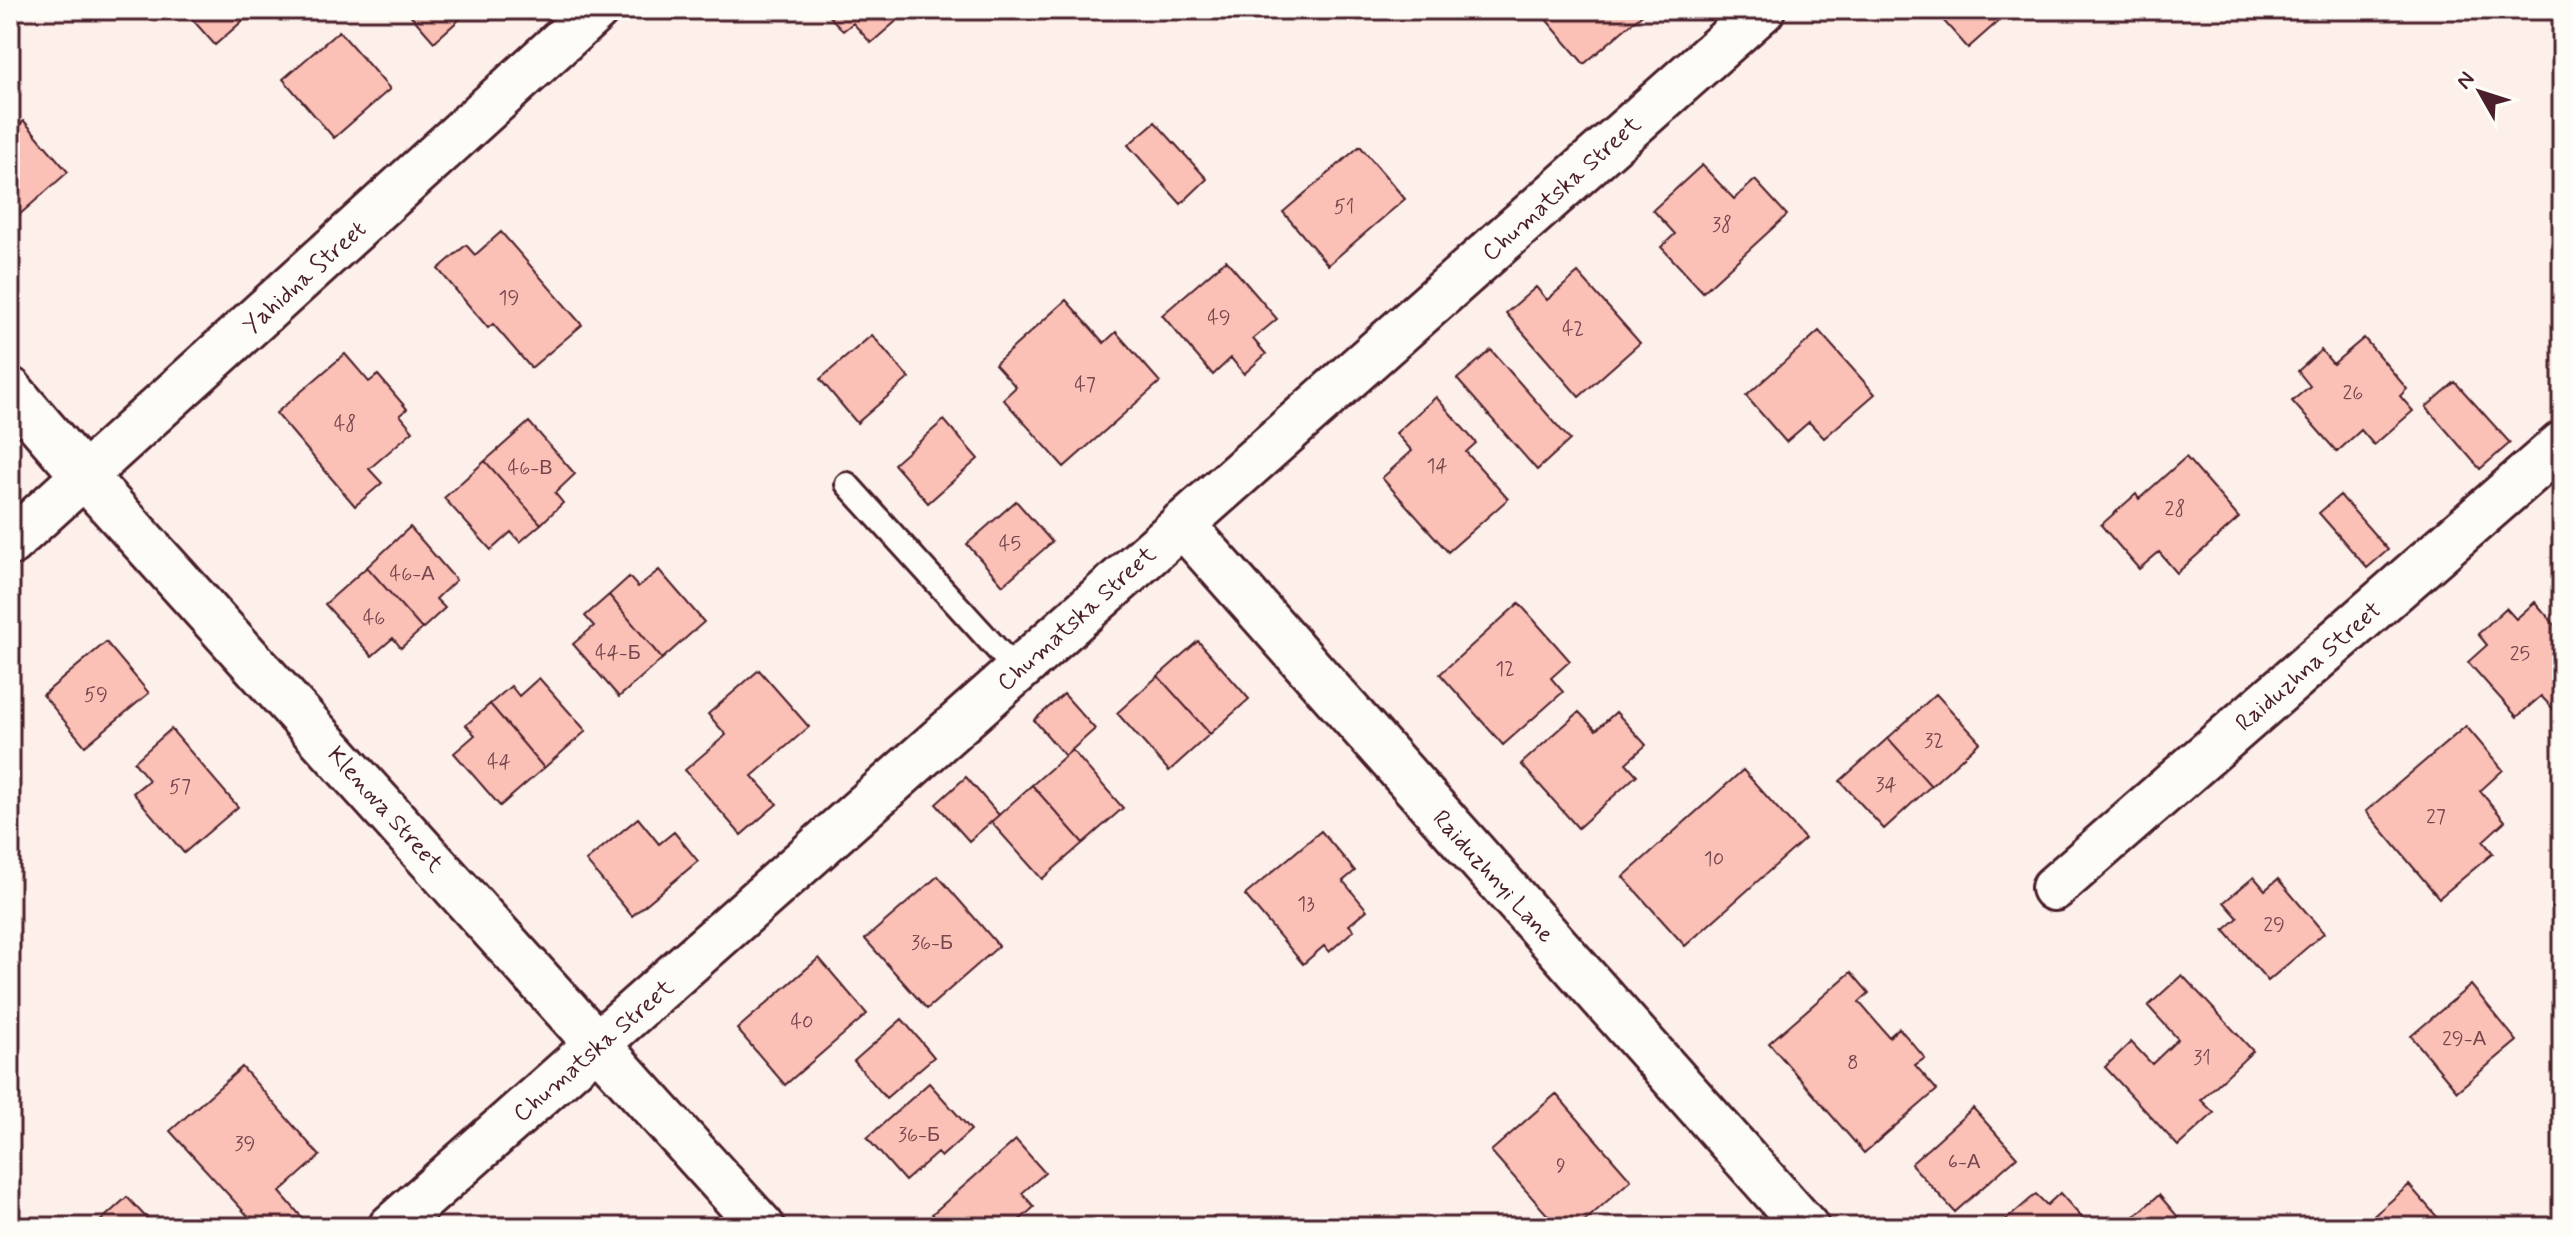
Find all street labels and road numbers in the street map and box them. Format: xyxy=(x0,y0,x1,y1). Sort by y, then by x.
street label: Chumatska Street xyxy=(1476,110,1648,269)
street label: Yahidna Street xyxy=(237,214,373,342)
street label: Chumatska Street xyxy=(991,540,1163,699)
street label: Raiduzhna Street xyxy=(2230,595,2388,739)
street label: Klenova Street xyxy=(320,740,450,880)
street label: Raiduzhnyi Lane xyxy=(1425,804,1561,950)
street label: Chumatska Street xyxy=(507,973,681,1129)

